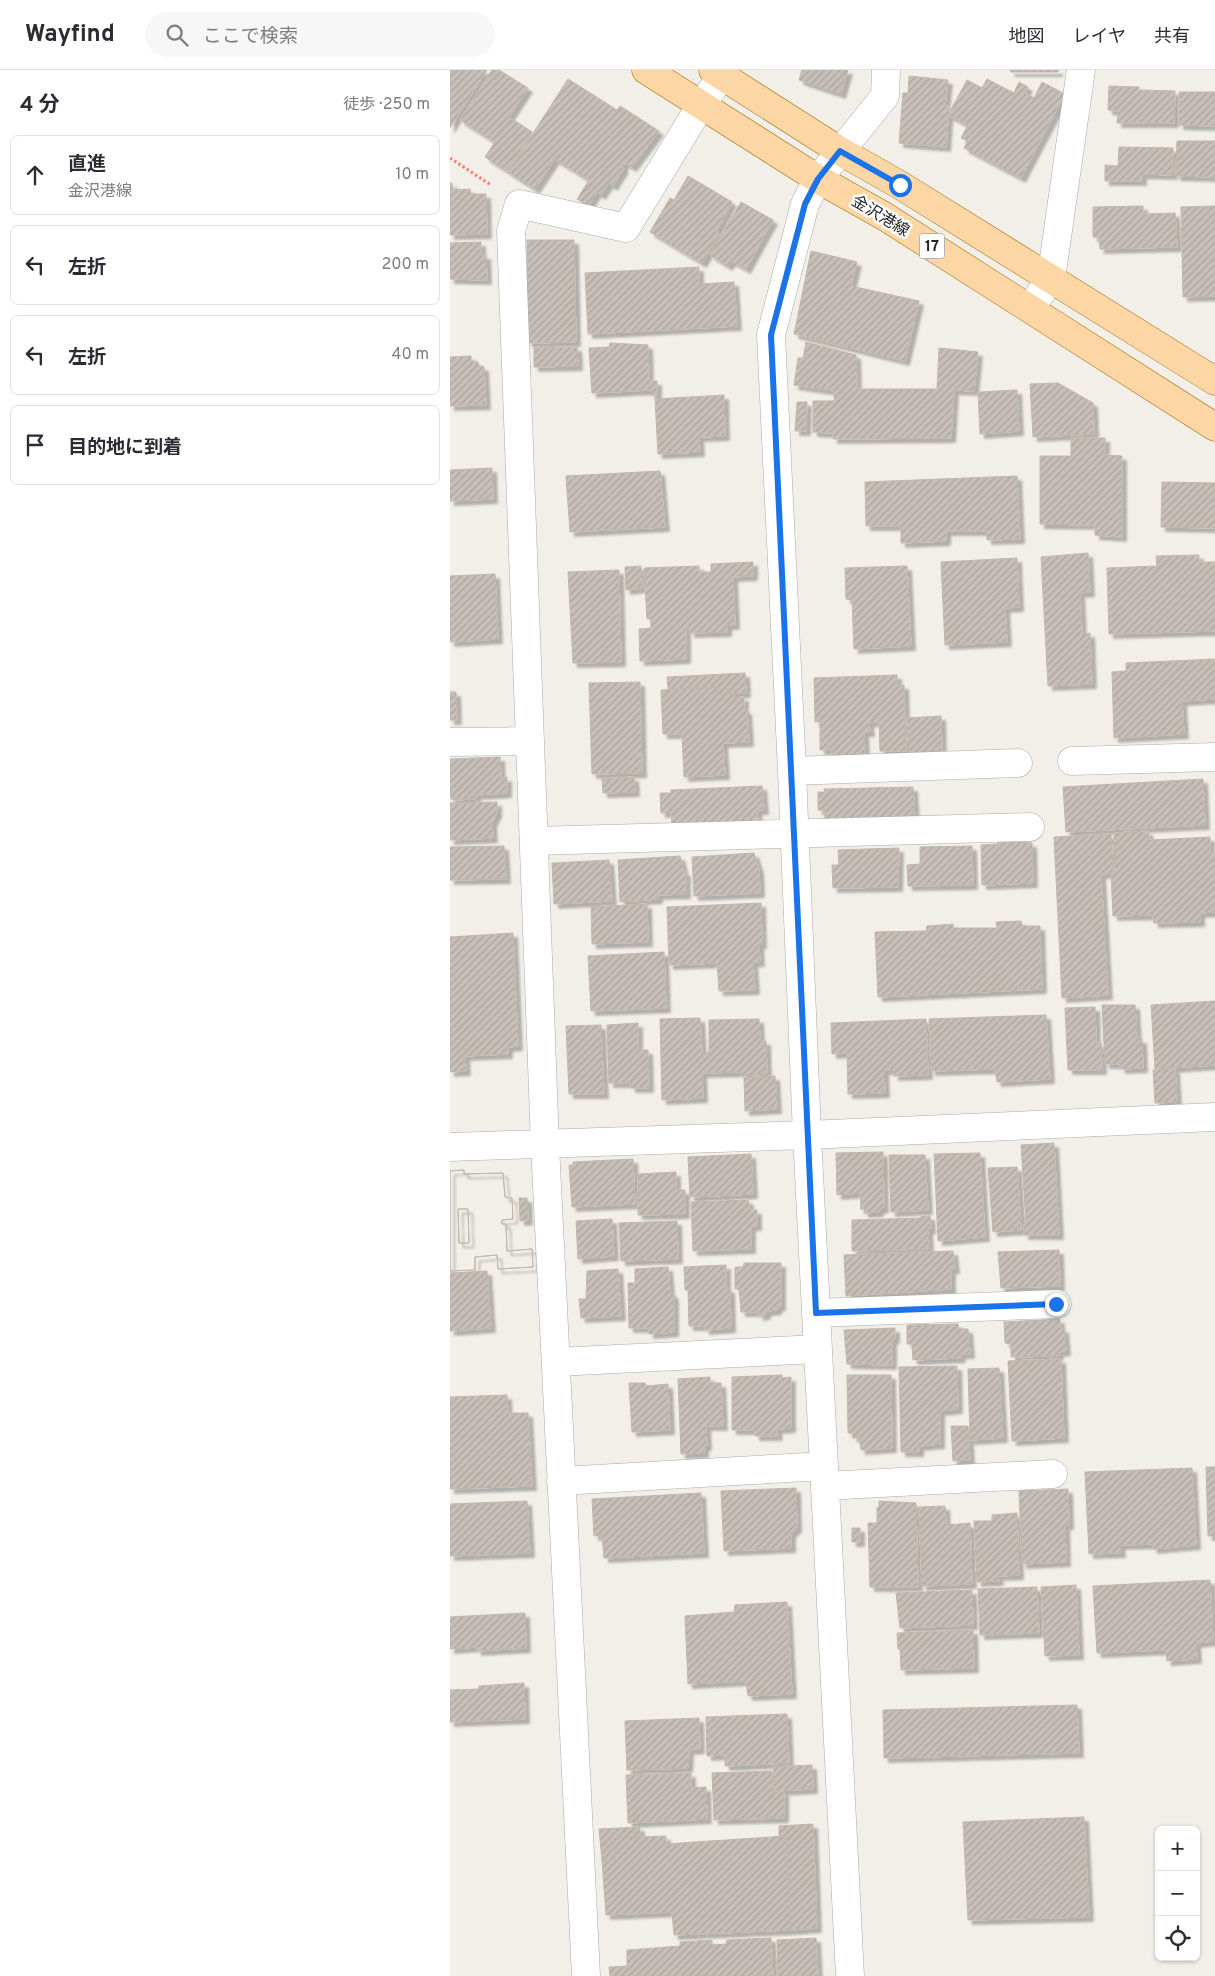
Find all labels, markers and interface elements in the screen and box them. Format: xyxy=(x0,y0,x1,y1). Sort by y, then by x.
search box xyxy=(145,12,495,57)
text: Wayfind xyxy=(25,20,115,50)
icon: search xyxy=(163,21,191,49)
text: ここで検索 xyxy=(203,25,298,49)
text: 地図 xyxy=(1009,26,1045,49)
text: レイヤ xyxy=(1073,26,1126,49)
text: 共有 xyxy=(1154,26,1190,49)
text: 4 分 xyxy=(20,92,60,119)
text: 徒歩 · 250 m xyxy=(343,95,430,115)
text: 直進 xyxy=(68,153,106,177)
icon: ahead xyxy=(21,161,49,189)
text: 10 m xyxy=(395,165,429,185)
route start xyxy=(889,174,912,197)
text: 金沢港線 xyxy=(68,182,132,202)
street label: 金沢港線 xyxy=(847,192,913,242)
road number: 17 xyxy=(920,234,944,258)
icon: left xyxy=(21,251,49,279)
text: 200 m xyxy=(381,255,429,275)
text: 左折 xyxy=(68,256,106,280)
icon: left xyxy=(21,341,49,369)
text: 40 m xyxy=(391,345,429,365)
text: 左折 xyxy=(68,346,106,370)
icon: arrive xyxy=(21,431,49,459)
text: 目的地に到着 xyxy=(68,436,182,460)
route end xyxy=(1045,1293,1068,1316)
map controls xyxy=(1155,1826,1200,1961)
button: + xyxy=(1155,1826,1200,1871)
button: − xyxy=(1155,1871,1200,1916)
button: locate xyxy=(1155,1916,1200,1961)

